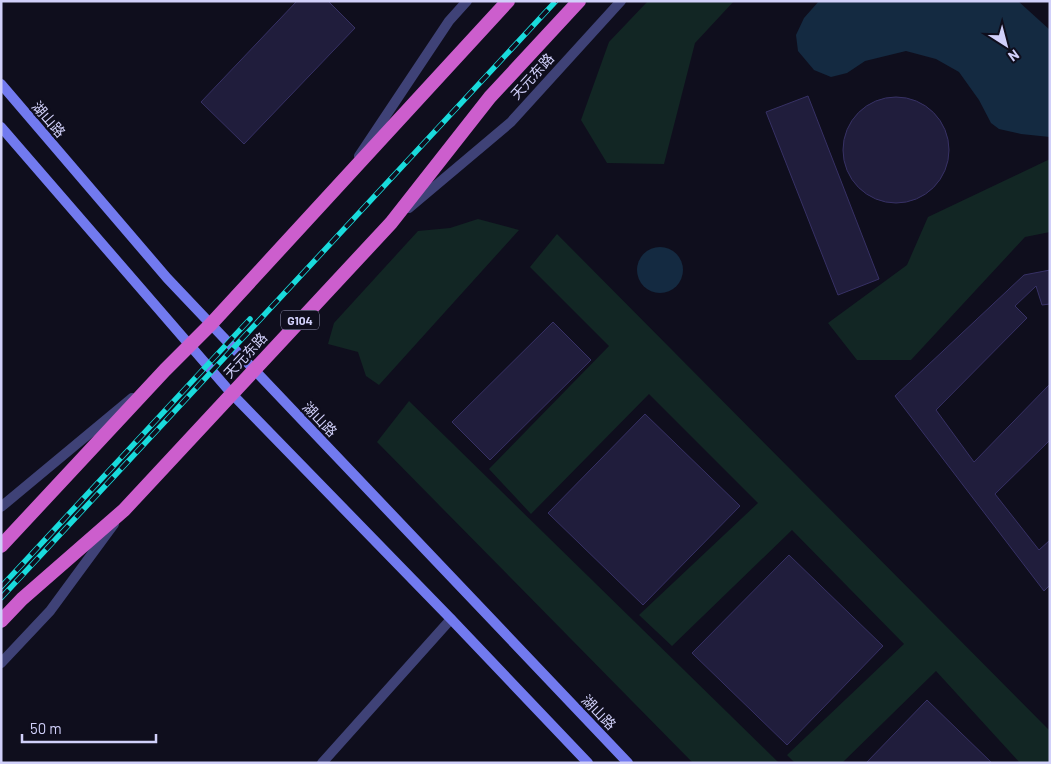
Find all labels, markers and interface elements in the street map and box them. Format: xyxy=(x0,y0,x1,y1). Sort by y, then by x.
north arrow xyxy=(981,20,1031,70)
text: N xyxy=(1005,46,1023,66)
street label: 天元东路 xyxy=(507,50,557,102)
street label: 湖山路 xyxy=(29,98,69,140)
road number: G104 xyxy=(281,310,319,330)
street label: 天元东路 xyxy=(220,329,270,381)
street label: 湖山路 xyxy=(299,398,341,440)
street label: 湖山路 xyxy=(578,691,620,733)
scale bar xyxy=(22,712,156,744)
text: 50 m xyxy=(30,719,62,737)

